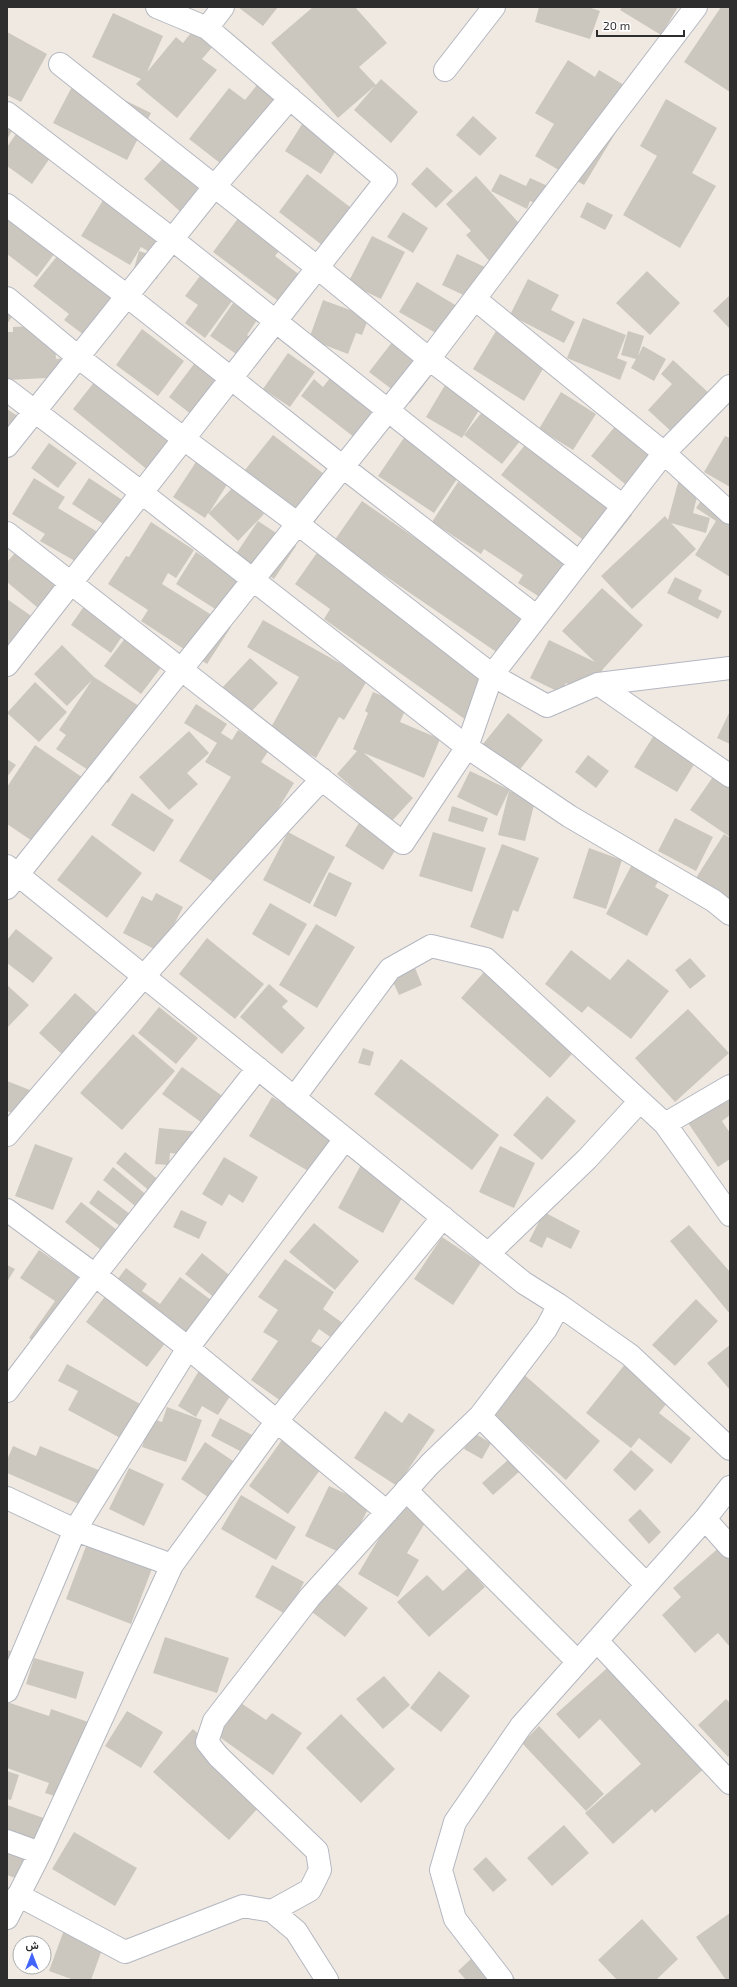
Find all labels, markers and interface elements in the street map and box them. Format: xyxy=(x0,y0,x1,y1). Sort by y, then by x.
scale bar xyxy=(597,12,684,38)
text: 20 m xyxy=(603,18,630,32)
north arrow xyxy=(12,1935,52,1975)
text: ش xyxy=(25,1938,39,1952)

